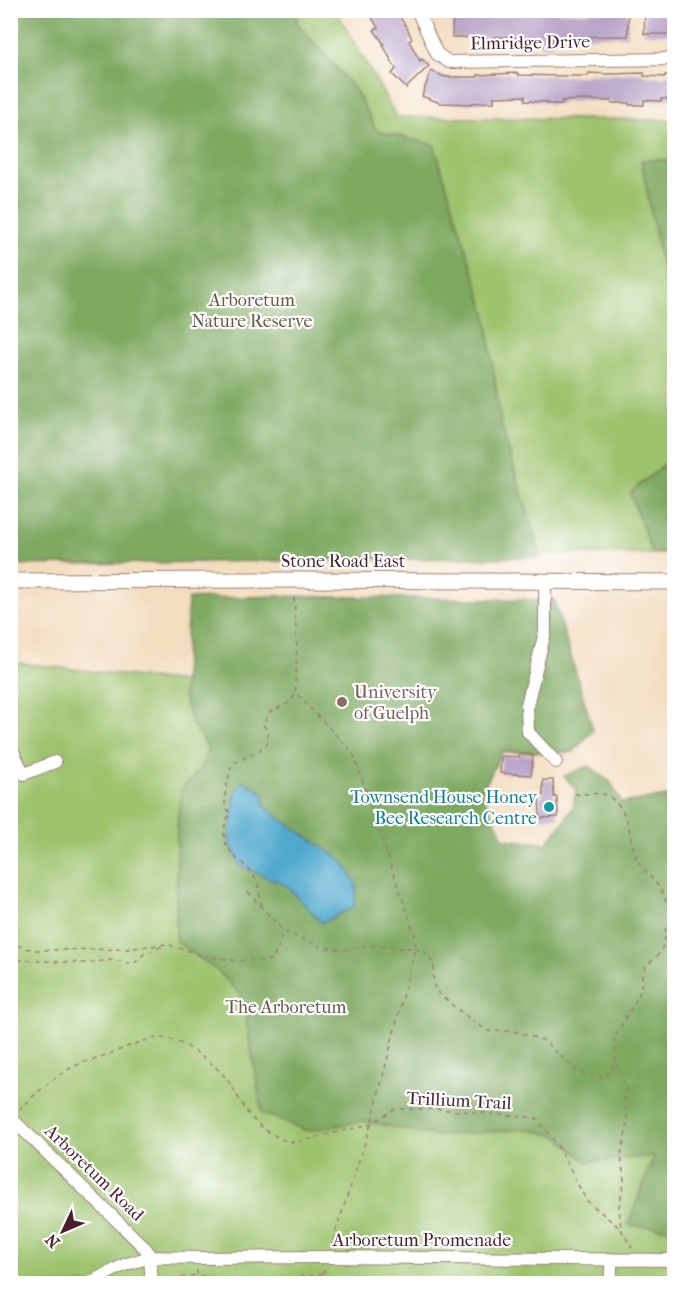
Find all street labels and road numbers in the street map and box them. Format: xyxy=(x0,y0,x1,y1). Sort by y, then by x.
street label: Elmridge Drive xyxy=(470,31,590,55)
street label: Stone Road East xyxy=(281,551,406,572)
street label: Trillium Trail xyxy=(406,1088,512,1114)
street label: Arboretum Road xyxy=(39,1120,148,1226)
street label: Arboretum Promenade xyxy=(332,1230,511,1251)

